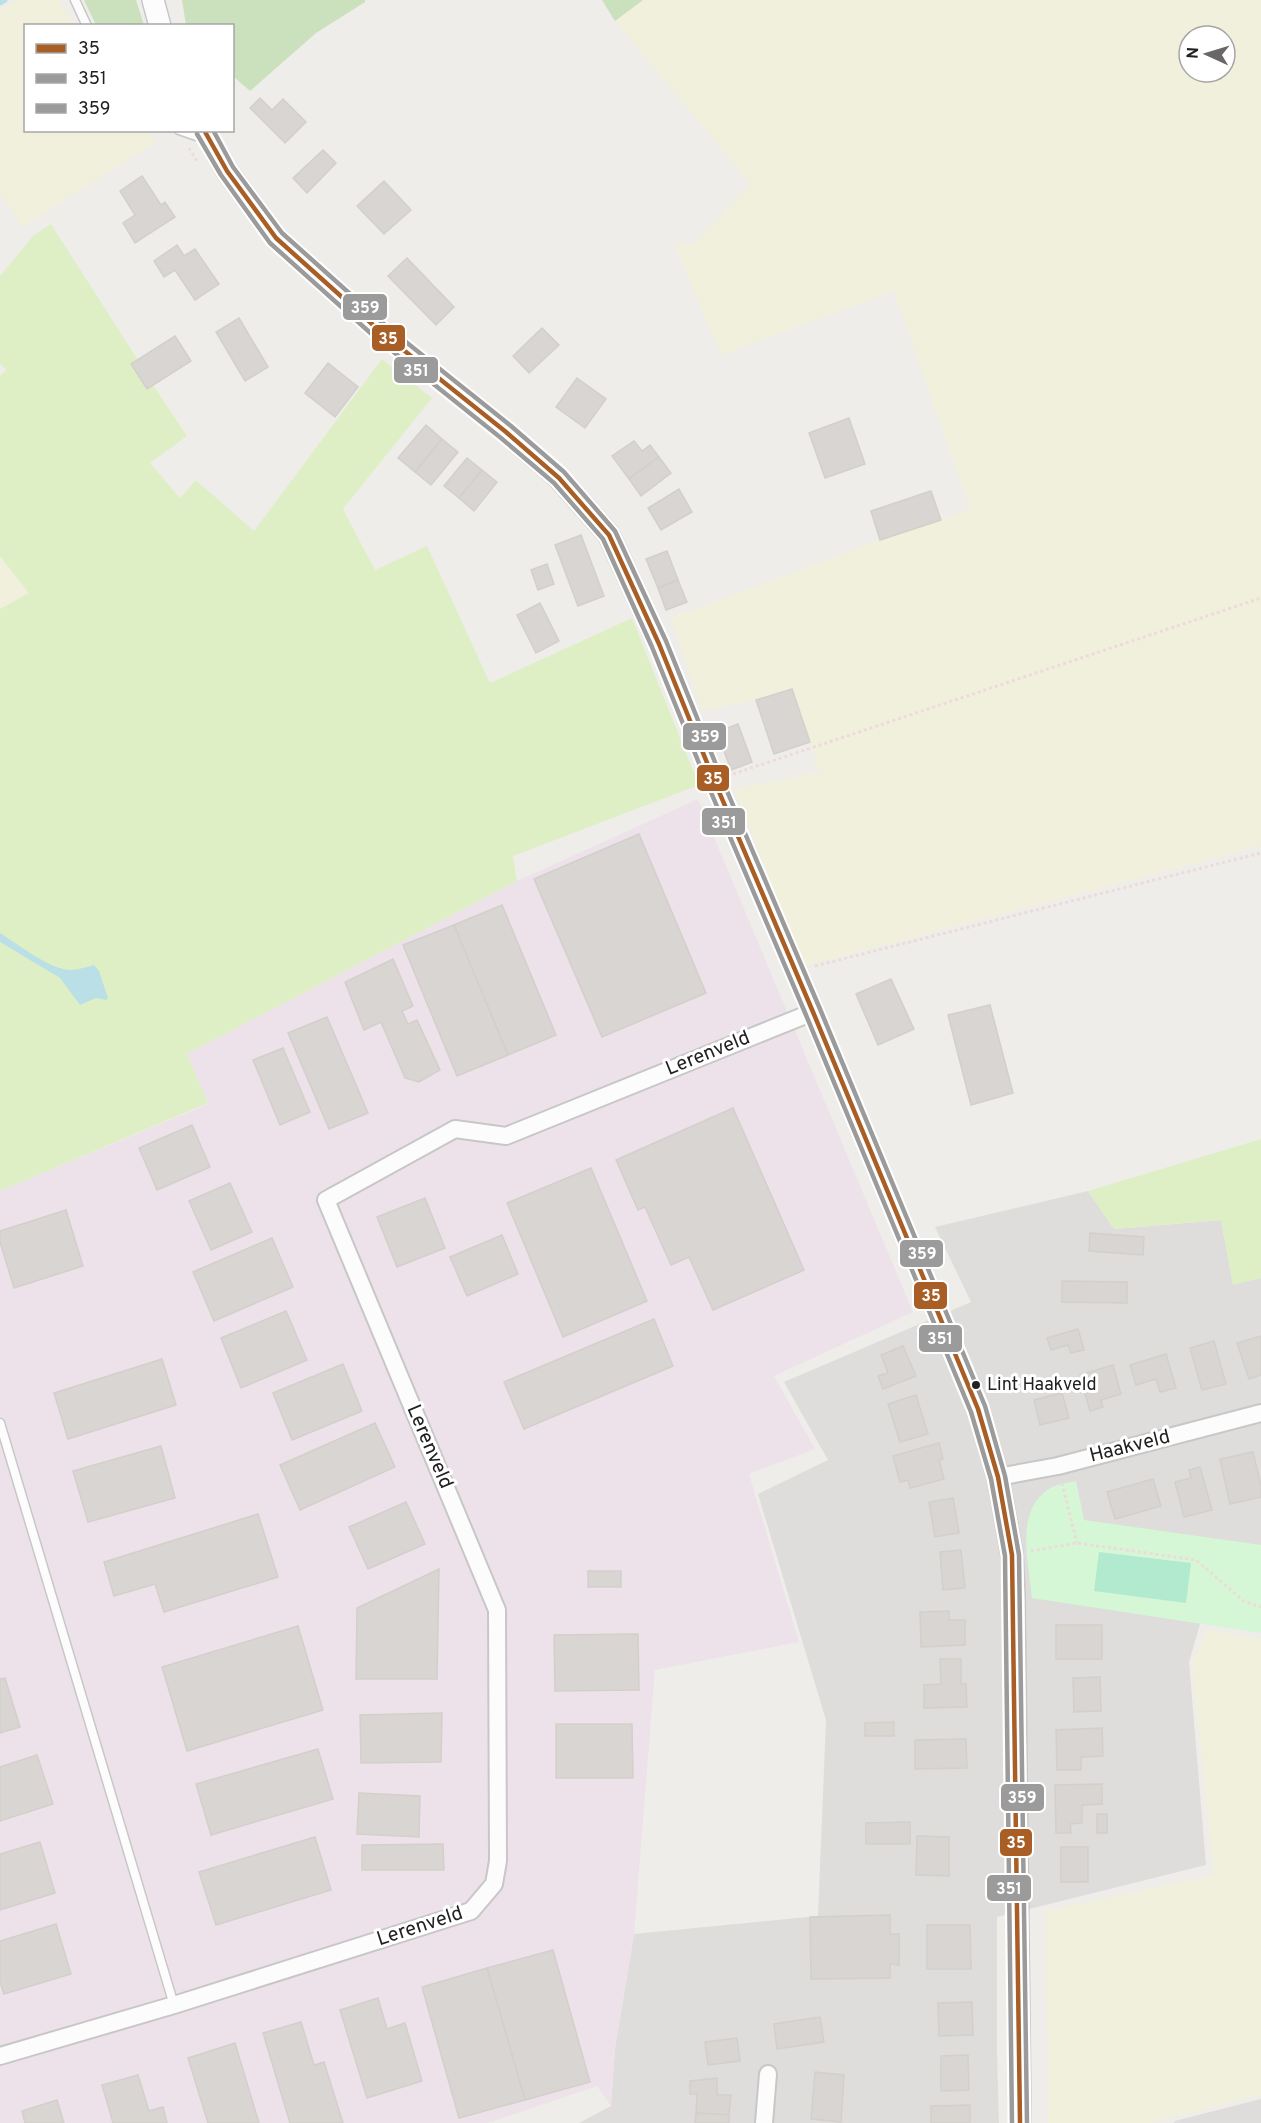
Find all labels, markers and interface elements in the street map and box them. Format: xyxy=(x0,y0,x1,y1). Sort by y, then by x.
legend xyxy=(24,24,234,132)
north arrow xyxy=(1177,24,1237,84)
text: 35 xyxy=(78,38,100,61)
text: N xyxy=(1184,47,1204,60)
text: 351 xyxy=(78,68,107,91)
text: 359 xyxy=(78,98,111,121)
line badge: 359 xyxy=(342,293,388,321)
text: 359 xyxy=(350,299,380,319)
line badge: 35 xyxy=(371,324,406,352)
text: 35 xyxy=(378,330,398,350)
line badge: 351 xyxy=(393,356,439,384)
text: 351 xyxy=(403,362,429,382)
line badge: 359 xyxy=(682,722,727,751)
text: 359 xyxy=(690,728,720,748)
line badge: 35 xyxy=(696,764,730,792)
text: 35 xyxy=(703,770,723,790)
line badge: 351 xyxy=(701,807,746,836)
text: 351 xyxy=(711,814,737,834)
street label: Lerenveld xyxy=(662,1025,754,1083)
line badge: 359 xyxy=(899,1239,944,1268)
text: 359 xyxy=(907,1245,937,1265)
line badge: 35 xyxy=(913,1281,948,1310)
text: 35 xyxy=(921,1287,941,1307)
line badge: 351 xyxy=(918,1324,963,1353)
text: 351 xyxy=(927,1330,953,1350)
place label: Lint Haakveld xyxy=(987,1374,1097,1397)
marker: Lint Haakveld xyxy=(970,1379,982,1391)
street label: Lerenveld xyxy=(400,1401,458,1493)
street label: Haakveld xyxy=(1087,1424,1173,1470)
line badge: 359 xyxy=(1000,1783,1045,1812)
text: 359 xyxy=(1007,1789,1037,1809)
line badge: 35 xyxy=(999,1828,1033,1857)
text: 35 xyxy=(1006,1834,1026,1854)
line badge: 351 xyxy=(986,1874,1032,1902)
text: 351 xyxy=(996,1880,1022,1900)
street label: Lerenveld xyxy=(374,1901,466,1953)

